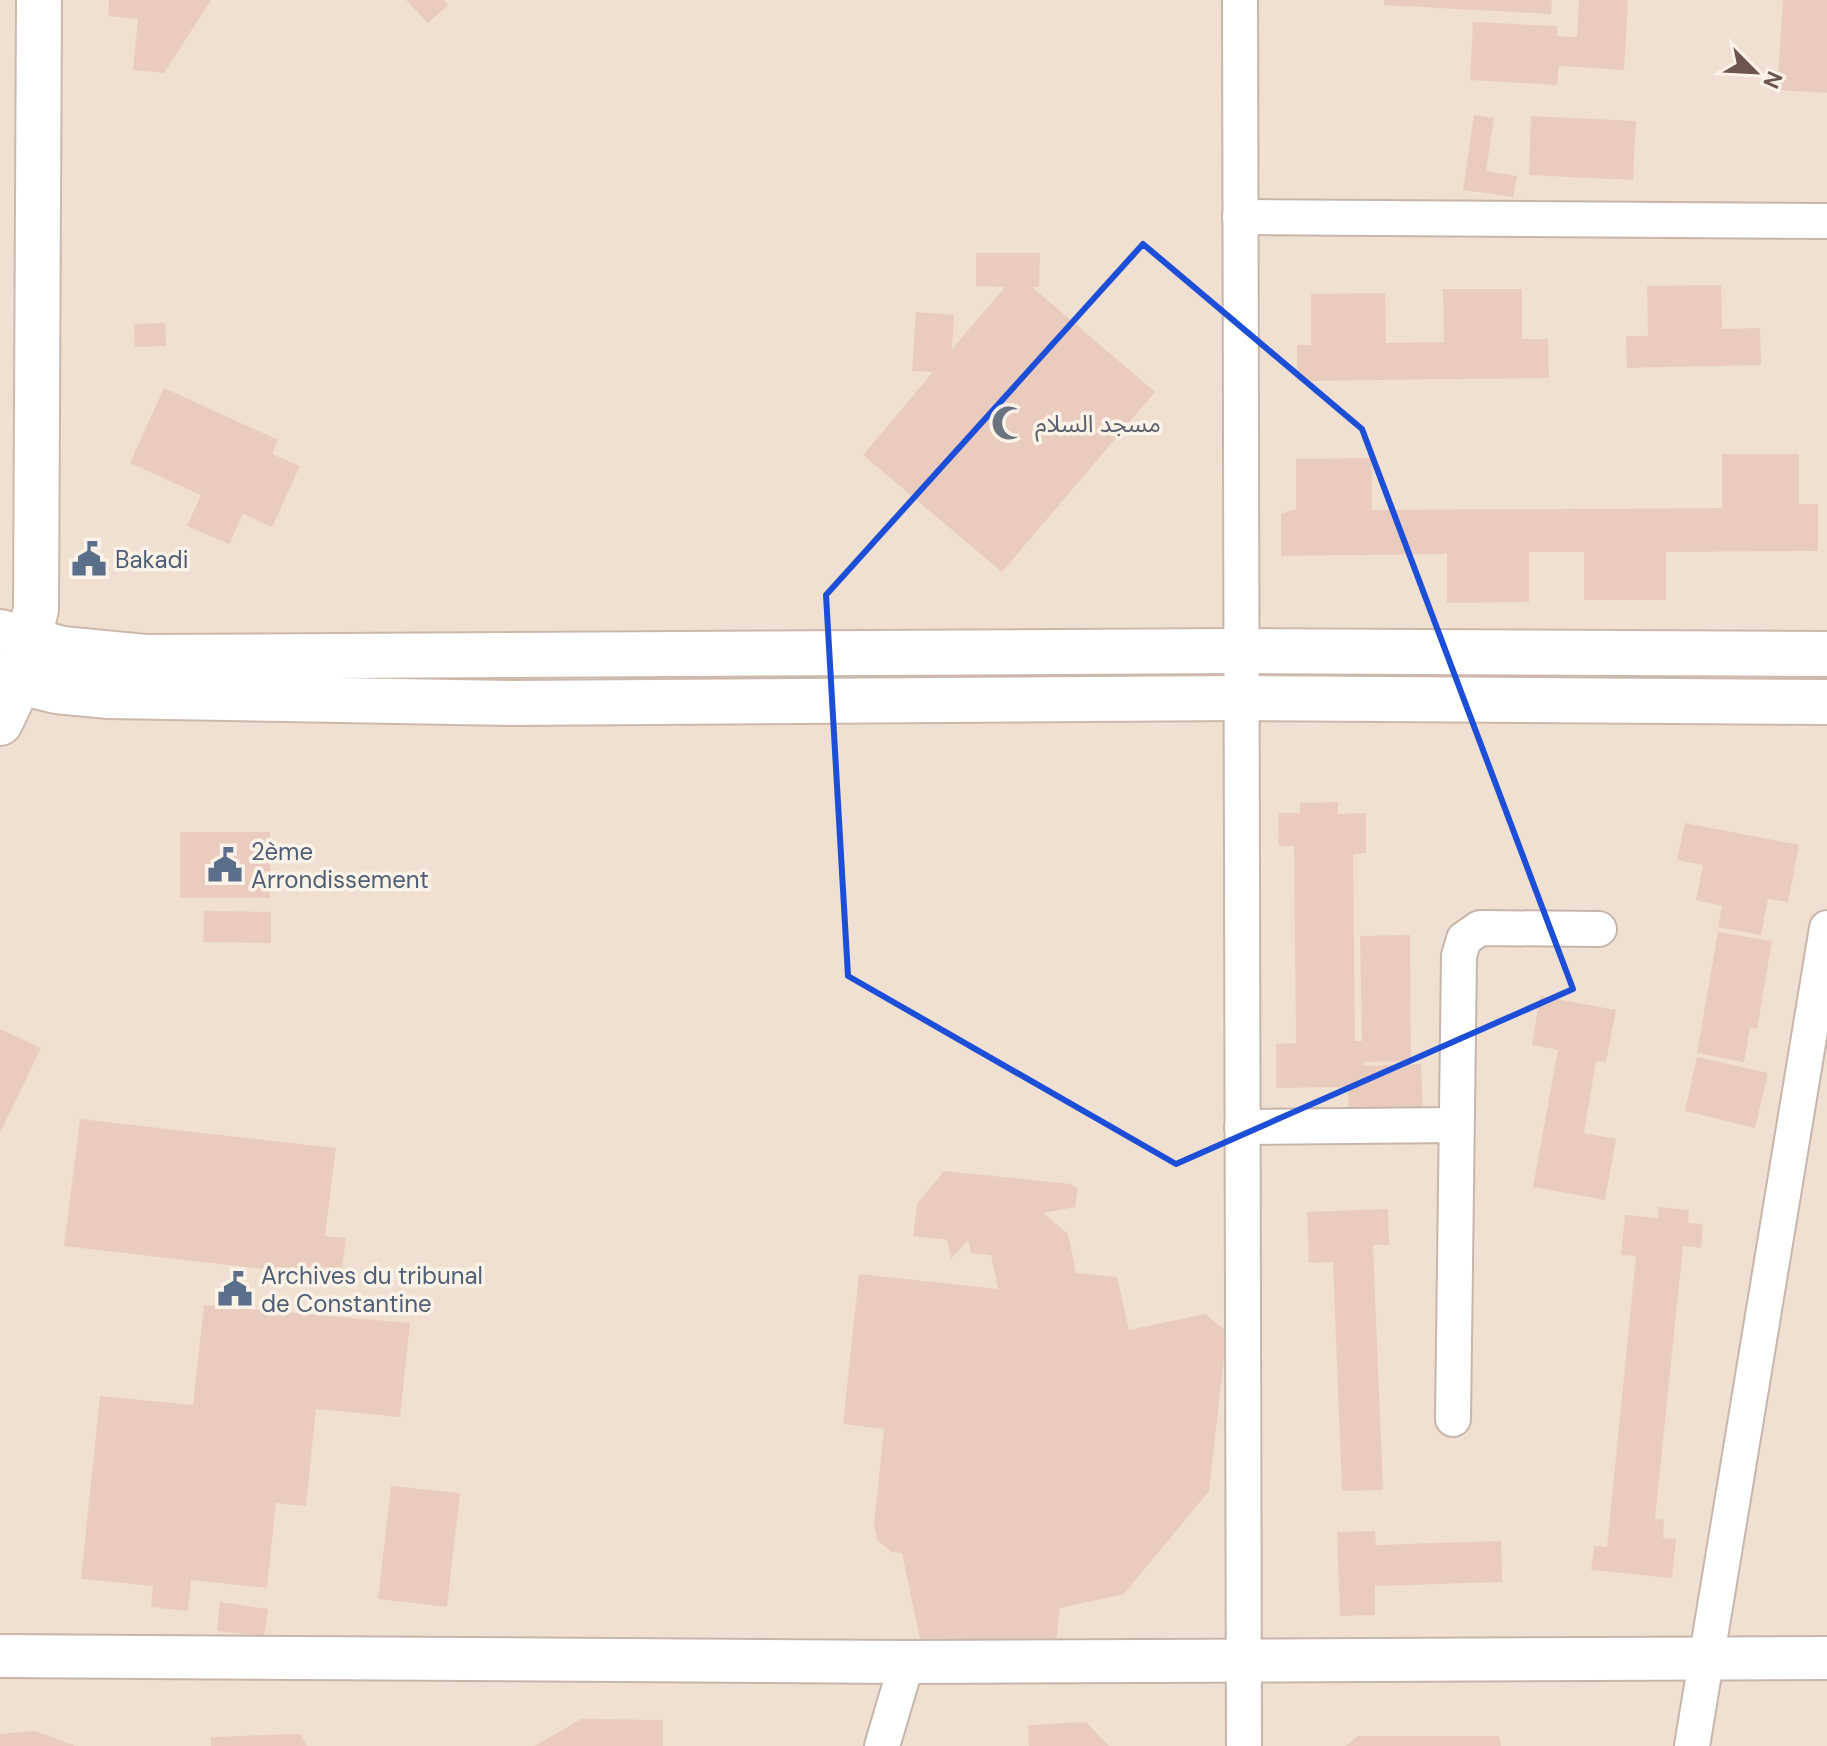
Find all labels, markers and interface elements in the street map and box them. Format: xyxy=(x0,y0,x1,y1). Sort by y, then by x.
north arrow xyxy=(1715,32,1795,112)
text: N xyxy=(1756,67,1789,93)
mosque icon: مسجد السلام xyxy=(990,404,1028,442)
place label: مسجد السلام xyxy=(1035,408,1161,442)
public building icon: Bakadi xyxy=(70,540,108,578)
place label: Bakadi xyxy=(115,544,188,575)
place label: 2ème Arrondissement xyxy=(251,836,429,895)
public building icon: 2ème Arrondissement xyxy=(206,846,244,884)
place label: Archives du tribunal de Constantine xyxy=(261,1260,483,1319)
public building icon: Archives du tribunal de Constantine xyxy=(216,1270,254,1308)

